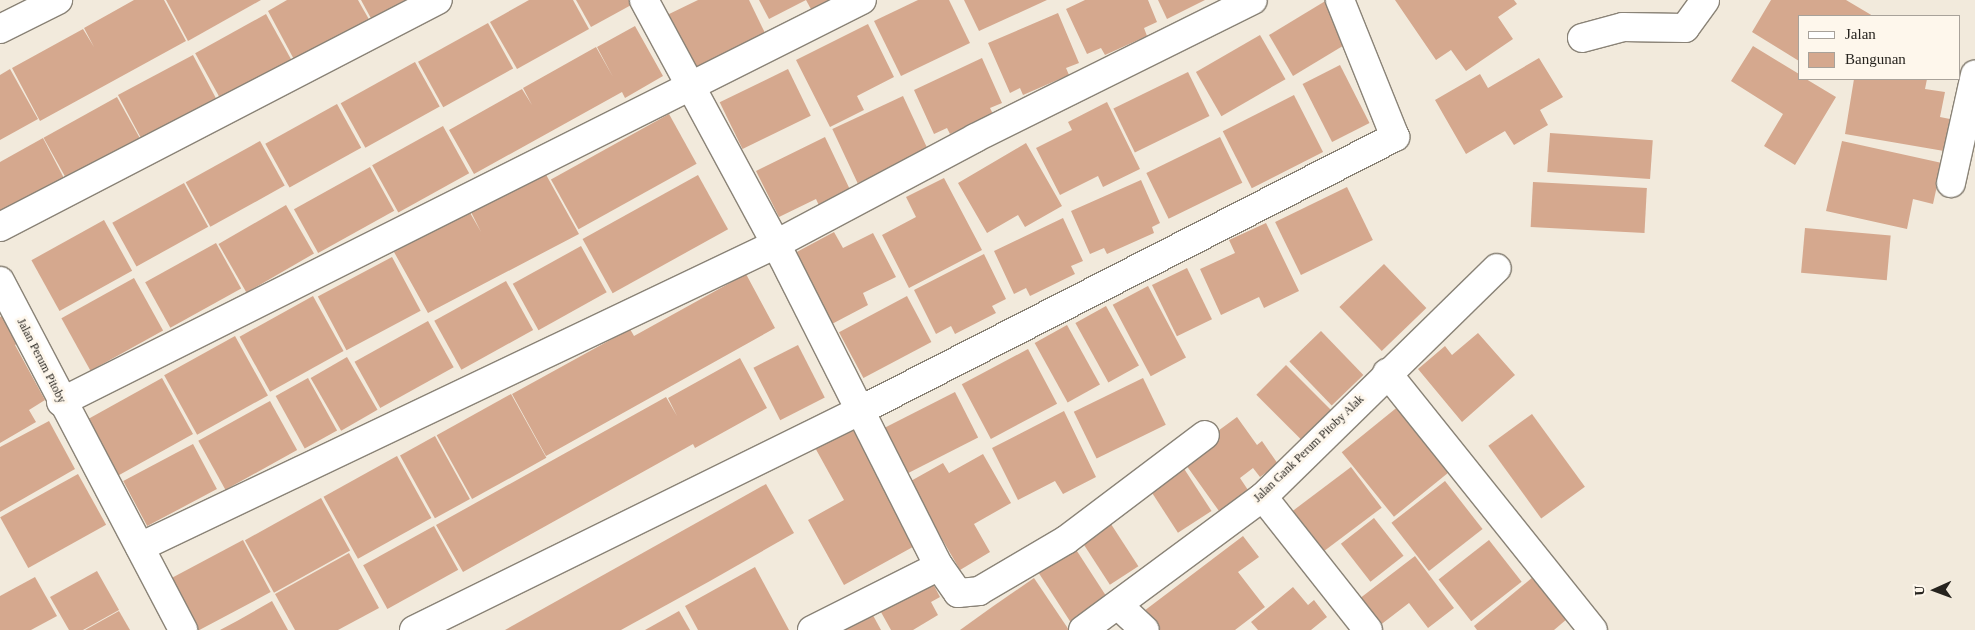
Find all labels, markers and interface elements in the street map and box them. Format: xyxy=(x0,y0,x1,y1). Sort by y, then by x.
legend xyxy=(1798,15,1960,80)
text: Jalan xyxy=(1845,26,1876,42)
text: Bangunan xyxy=(1845,51,1906,67)
street label: Jalan Perum Pitoby xyxy=(13,316,69,406)
street label: Jalan Gank Perum Pitoby Alak xyxy=(1251,392,1367,506)
north arrow xyxy=(1910,565,1960,615)
text: U xyxy=(1912,585,1927,596)

